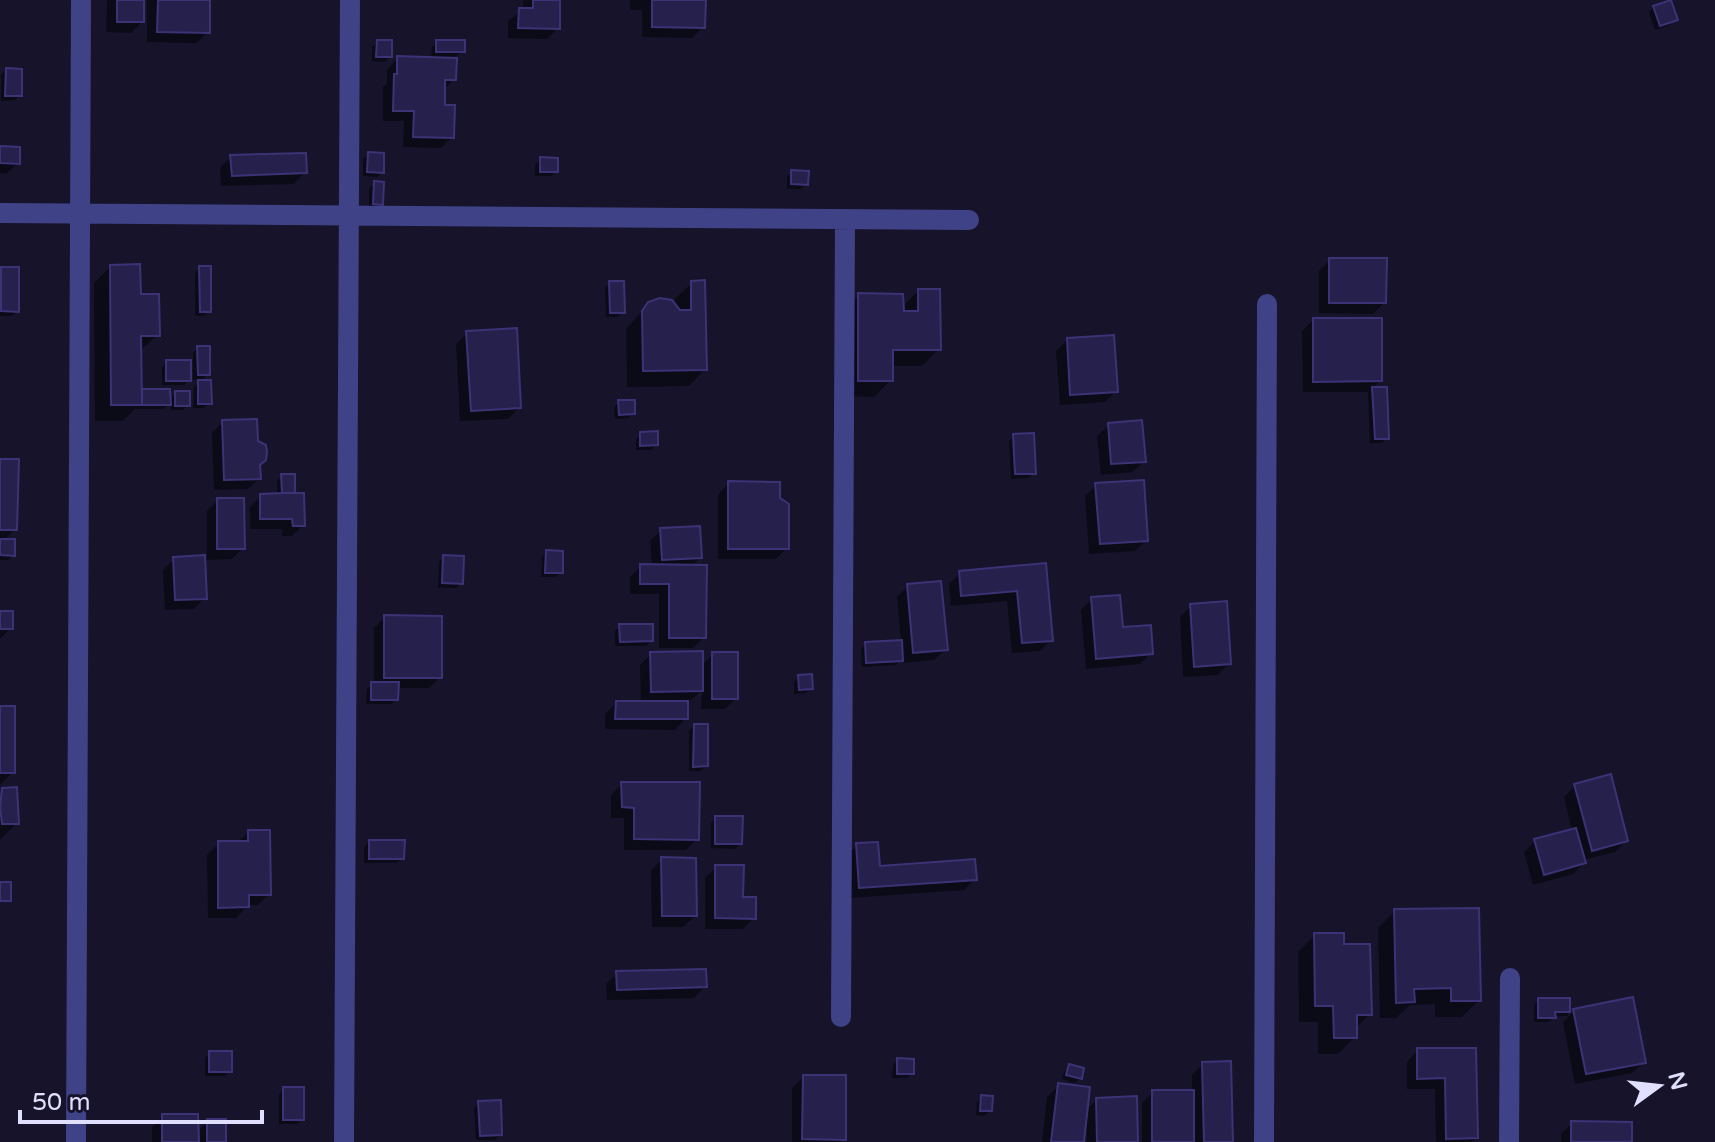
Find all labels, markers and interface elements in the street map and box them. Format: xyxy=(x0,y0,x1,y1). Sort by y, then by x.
north arrow xyxy=(1619,1046,1699,1126)
text: N xyxy=(1663,1069,1692,1093)
scale bar xyxy=(20,1074,262,1124)
text: 50 m xyxy=(32,1088,90,1117)

